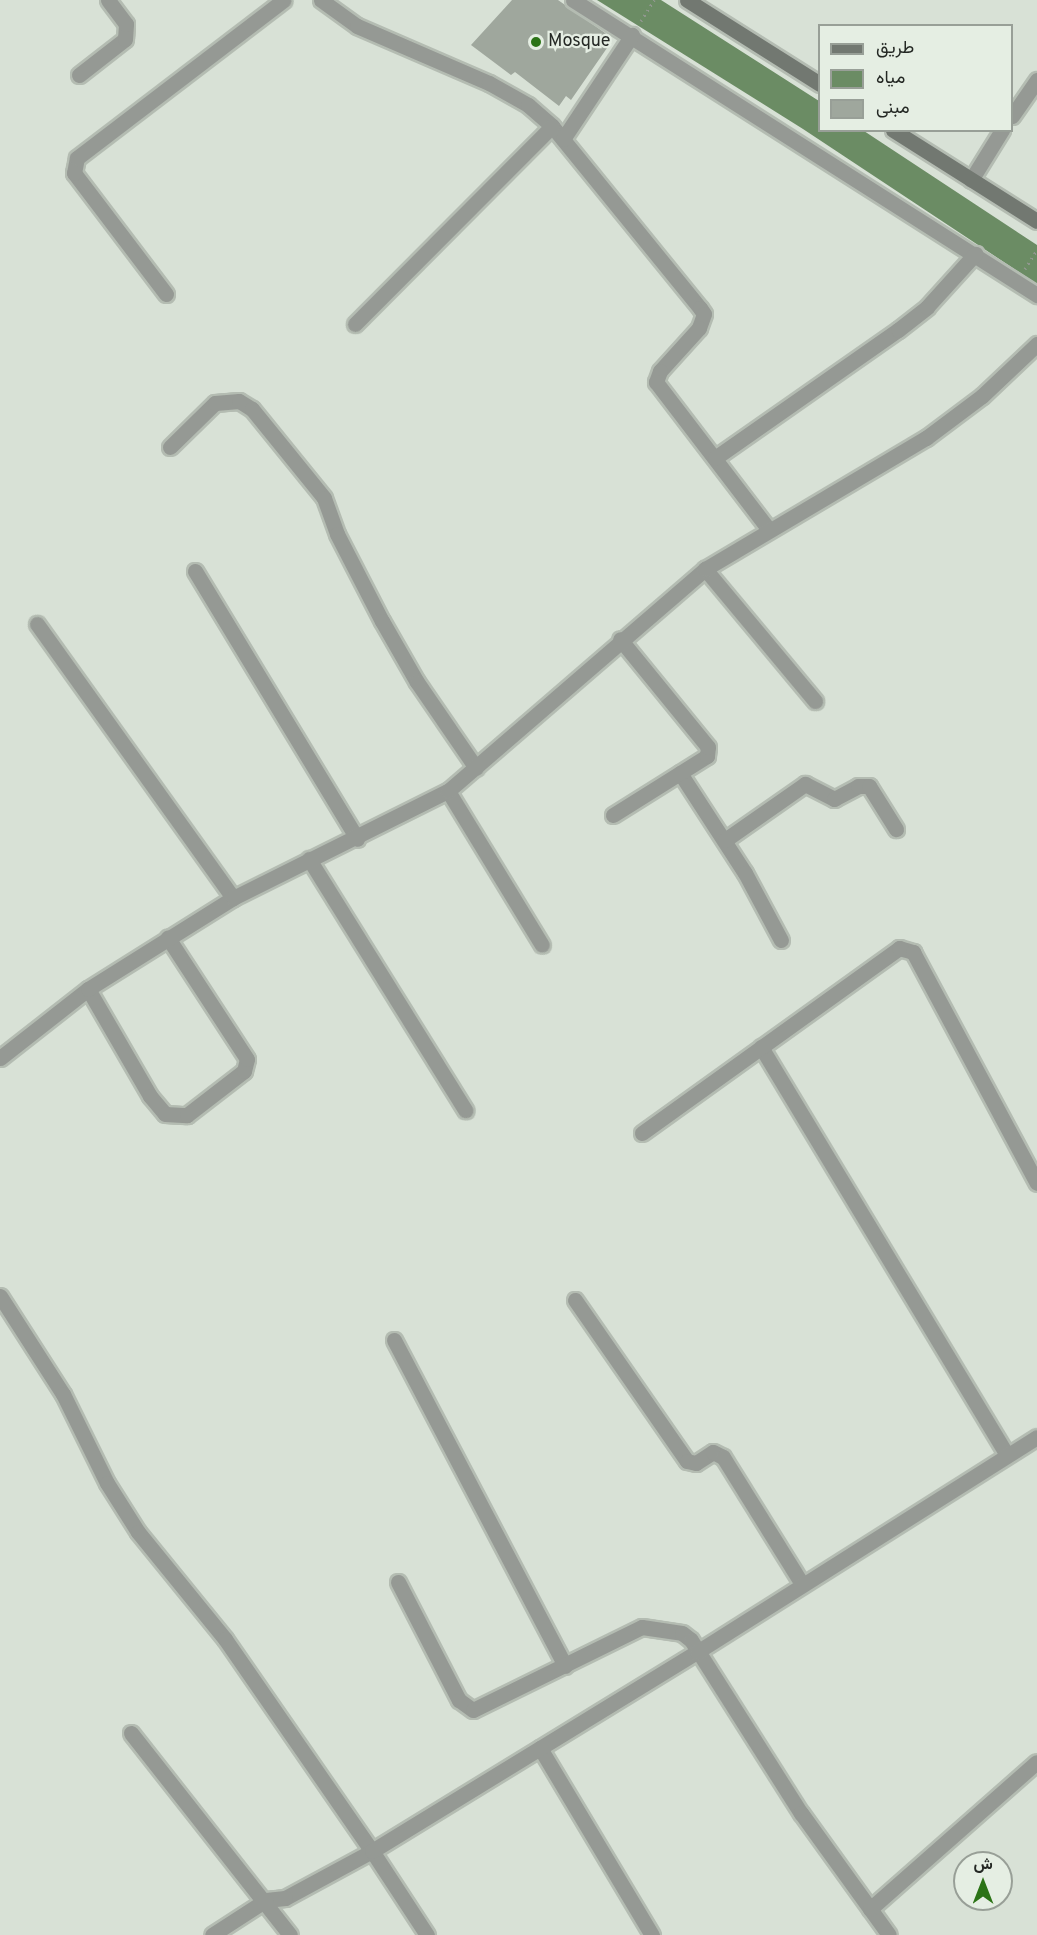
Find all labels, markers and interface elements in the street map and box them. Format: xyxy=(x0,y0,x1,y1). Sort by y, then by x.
legend xyxy=(818,24,1013,132)
place label: Mosque xyxy=(548,31,610,53)
marker: Mosque xyxy=(529,35,543,49)
text: طريق xyxy=(876,37,914,60)
text: مياه xyxy=(876,67,905,90)
text: مبنى xyxy=(876,97,910,120)
north arrow xyxy=(953,1851,1013,1911)
text: ش xyxy=(973,1855,993,1875)

